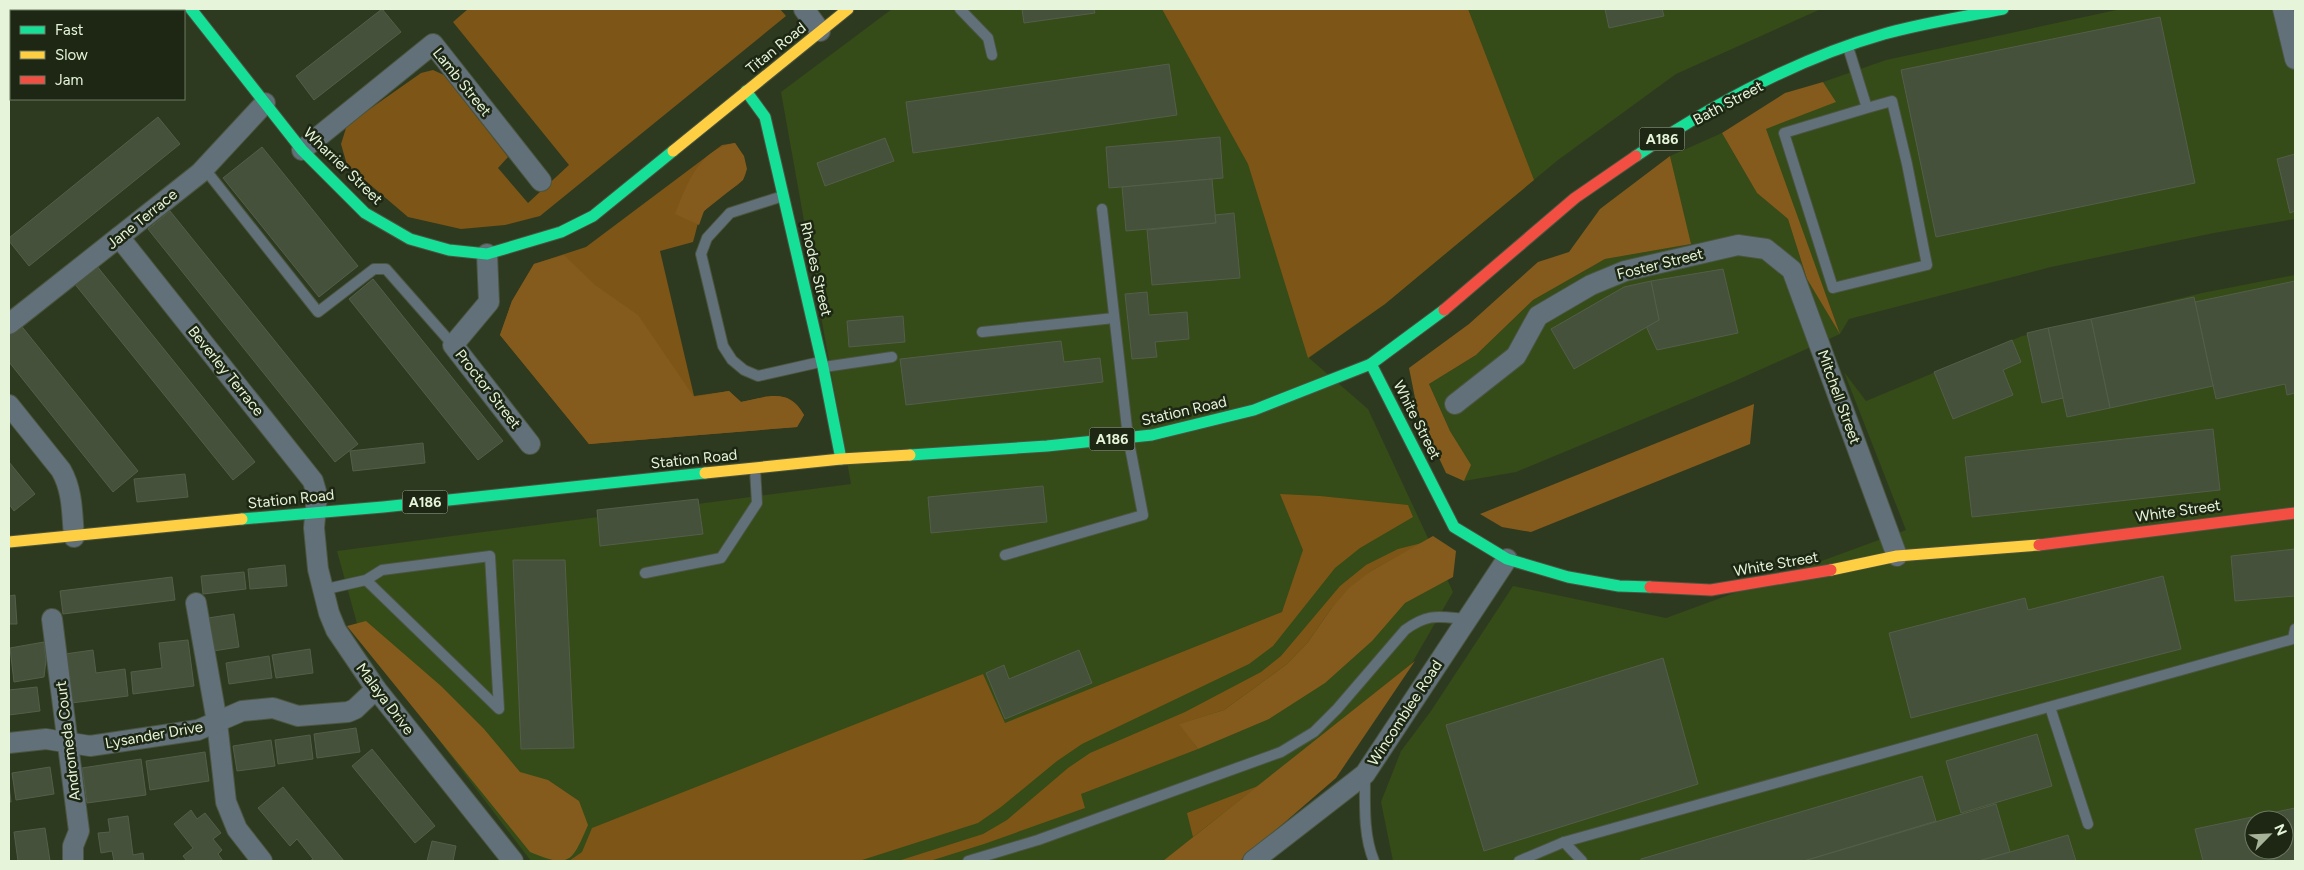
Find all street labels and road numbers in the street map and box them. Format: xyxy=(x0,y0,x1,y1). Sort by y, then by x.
street label: Titan Road xyxy=(742,18,810,78)
street label: Lamb Street xyxy=(429,44,495,120)
street label: Bath Street xyxy=(1690,77,1766,129)
street label: Wharrier Street xyxy=(300,124,387,208)
road number: A186 xyxy=(1640,128,1684,150)
street label: Jane Terrace xyxy=(103,185,181,253)
street label: Rhodes Street xyxy=(796,220,836,318)
street label: Foster Street xyxy=(1615,245,1705,283)
street label: Beverley Terrace xyxy=(184,322,268,420)
street label: Proctor Street xyxy=(451,346,525,432)
street label: Mitchell Street xyxy=(1814,348,1864,447)
street label: White Street xyxy=(1390,378,1445,463)
street label: Station Road xyxy=(1140,392,1228,430)
road number: A186 xyxy=(1090,428,1134,450)
street label: Station Road xyxy=(650,446,738,472)
street label: Station Road xyxy=(247,486,335,512)
road number: A186 xyxy=(402,491,448,514)
street label: White Street xyxy=(2134,496,2222,526)
street label: White Street xyxy=(1732,548,1820,580)
street label: Wincomblee Road xyxy=(1364,657,1446,769)
street label: Malaya Drive xyxy=(352,660,418,738)
street label: Andromeda Court xyxy=(52,680,84,802)
street label: Lysander Drive xyxy=(104,718,204,752)

